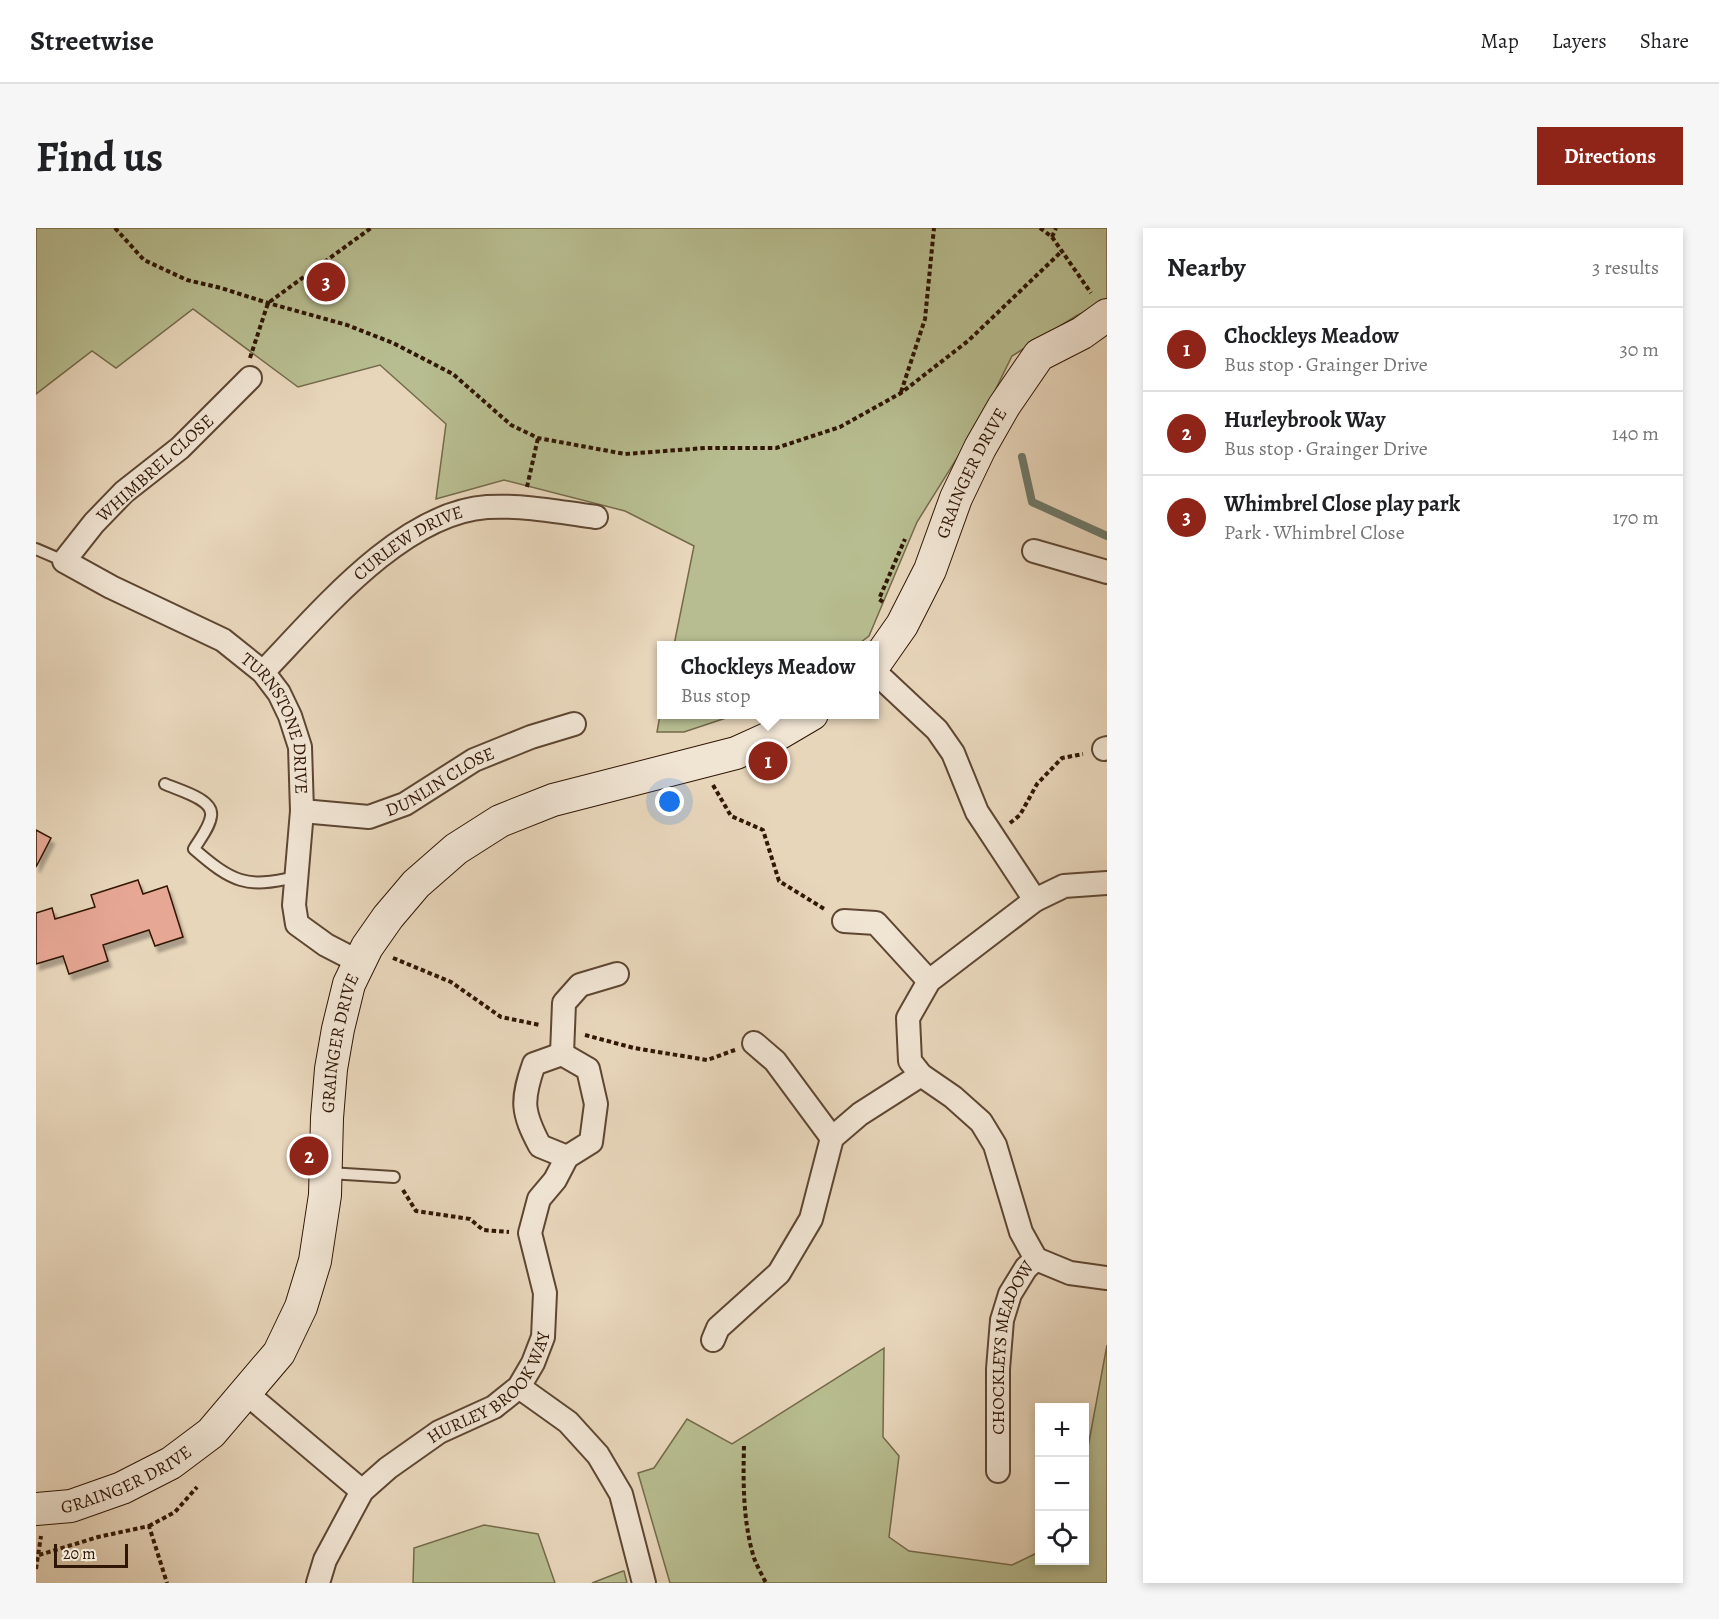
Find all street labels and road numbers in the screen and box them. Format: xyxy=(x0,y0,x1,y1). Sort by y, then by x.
street label: GRAINGER DRIVE xyxy=(930,403,1012,542)
street label: WHIMBREL CLOSE xyxy=(90,409,219,528)
street label: CURLEW DRIVE xyxy=(348,500,466,586)
street label: TURNSTONE DRIVE xyxy=(236,647,313,795)
street label: DUNLIN CLOSE xyxy=(382,741,498,822)
street label: GRAINGER DRIVE xyxy=(315,969,365,1114)
street label: CHOCKLEYS MEADOW xyxy=(986,1256,1040,1435)
street label: HURLEY BROOK WAY xyxy=(422,1330,555,1449)
street label: GRAINGER DRIVE xyxy=(60,1440,196,1519)

